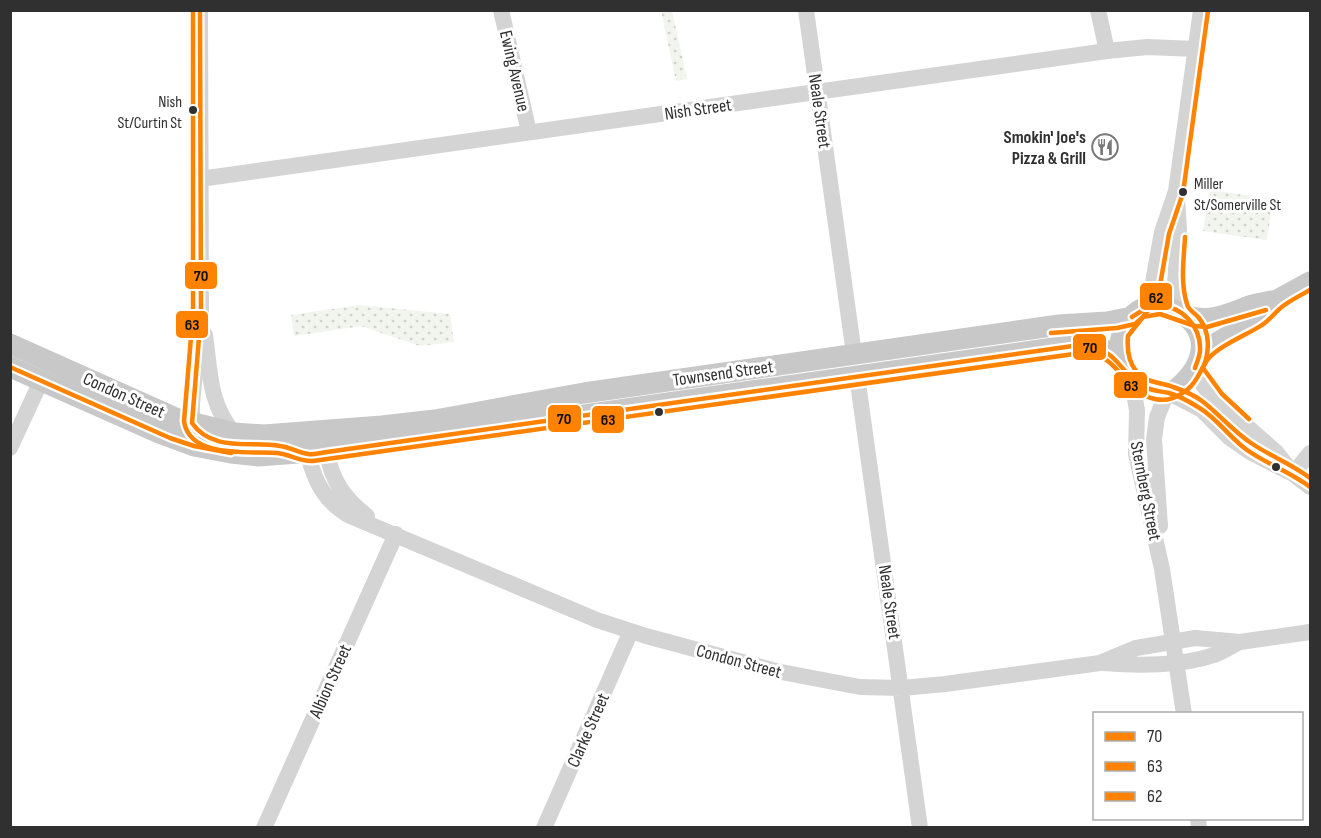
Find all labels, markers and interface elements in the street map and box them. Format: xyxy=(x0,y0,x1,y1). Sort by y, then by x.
street label: Ewing Avenue xyxy=(495,28,534,114)
street label: Neale Street xyxy=(804,73,835,150)
place label: Nish St/Curtin St xyxy=(117,93,182,133)
street label: Nish Street xyxy=(663,94,733,125)
marker: Nish St/Curtin St xyxy=(187,104,199,116)
place label: Smokin' Joe's Pizza & Grill xyxy=(1003,127,1086,169)
restaurant icon: Smokin' Joe's Pizza & Grill xyxy=(1090,132,1120,162)
place label: Miller St/Somerville St xyxy=(1194,175,1281,215)
marker: Miller St/Somerville St xyxy=(1177,186,1189,198)
line badge: 70 xyxy=(184,261,218,290)
text: 70 xyxy=(194,267,208,286)
line badge: 62 xyxy=(1139,282,1173,311)
text: 62 xyxy=(1149,289,1163,308)
line badge: 63 xyxy=(175,310,209,339)
text: 63 xyxy=(185,316,199,335)
line badge: 70 xyxy=(1072,333,1107,361)
text: 70 xyxy=(1083,339,1097,358)
street label: Townsend Street xyxy=(672,356,775,391)
street label: Condon Street xyxy=(80,368,168,423)
line badge: 63 xyxy=(1113,371,1148,399)
text: 63 xyxy=(1124,377,1138,396)
line badge: 70 xyxy=(547,404,582,433)
line badge: 63 xyxy=(591,405,625,434)
unlabelled marker xyxy=(653,406,665,418)
text: 70 xyxy=(557,410,571,429)
text: 63 xyxy=(601,411,615,430)
street label: Sternberg Street xyxy=(1126,440,1166,543)
unlabelled marker xyxy=(1270,461,1282,473)
street label: Neale Street xyxy=(874,564,905,641)
street label: Condon Street xyxy=(694,640,784,683)
street label: Albion Street xyxy=(305,641,356,722)
street label: Clarke Street xyxy=(563,689,614,770)
legend xyxy=(1093,712,1303,820)
text: 70 xyxy=(1147,726,1162,747)
text: 63 xyxy=(1147,756,1162,777)
text: 62 xyxy=(1147,786,1162,807)

